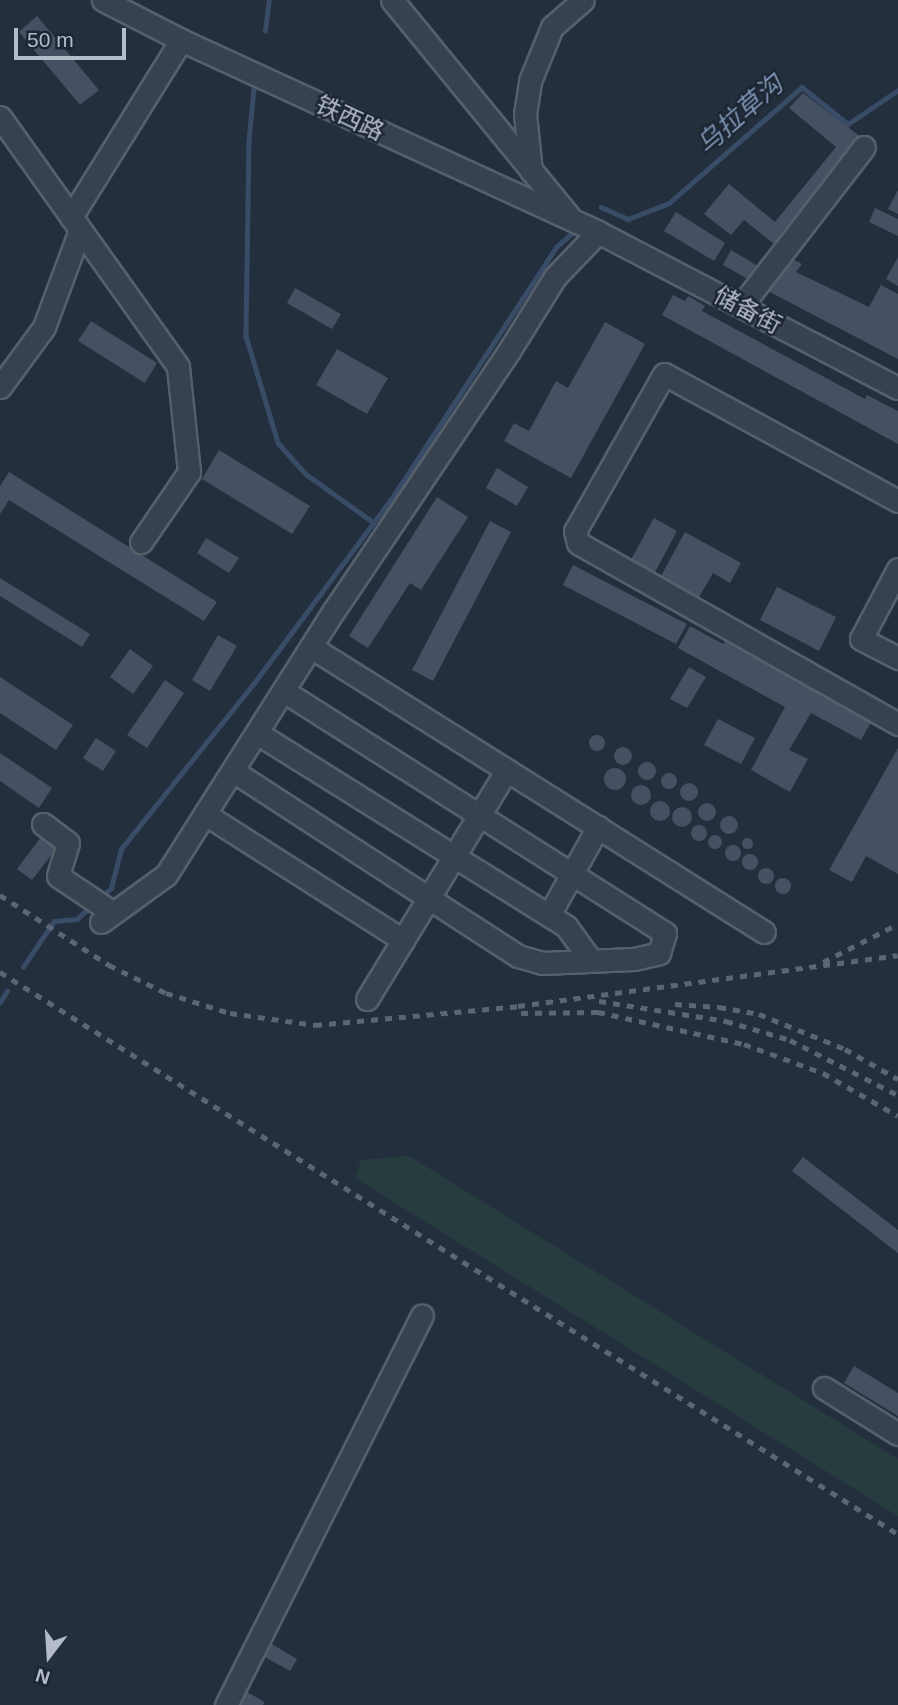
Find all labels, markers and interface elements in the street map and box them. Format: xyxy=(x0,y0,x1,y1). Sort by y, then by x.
scale bar xyxy=(18,14,130,58)
text: 50 m xyxy=(27,28,74,51)
water label: 乌拉草沟 xyxy=(691,69,789,161)
street label: 铁西路 xyxy=(311,90,389,146)
street label: 储备街 xyxy=(709,280,787,340)
north arrow xyxy=(14,1621,84,1691)
text: N xyxy=(33,1665,52,1689)

